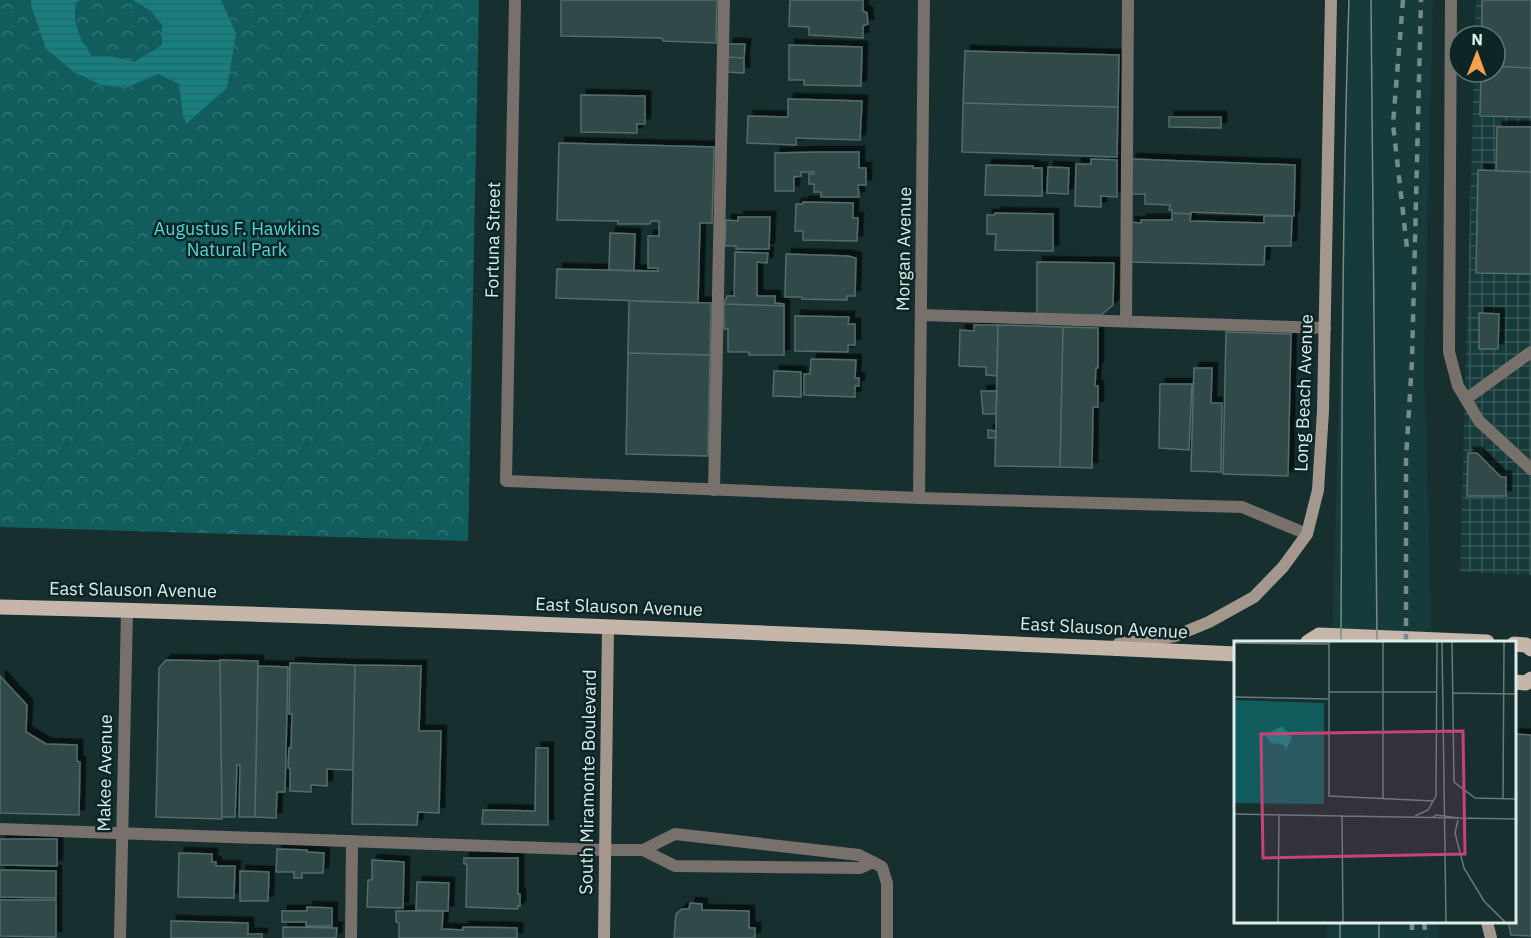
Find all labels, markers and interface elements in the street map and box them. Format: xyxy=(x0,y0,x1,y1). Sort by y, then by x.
north arrow xyxy=(1447,24,1507,84)
text: N xyxy=(1471,29,1483,49)
street label: Fortuna Street xyxy=(480,182,505,298)
street label: Morgan Avenue xyxy=(891,186,916,311)
park label: Augustus F. Hawkins Natural Park xyxy=(154,217,320,261)
street label: Long Beach Avenue xyxy=(1289,314,1318,472)
street label: East Slauson Avenue xyxy=(49,577,217,602)
street label: East Slauson Avenue xyxy=(535,592,703,621)
street label: East Slauson Avenue xyxy=(1020,612,1189,643)
inset map xyxy=(1234,641,1516,923)
street label: South Miramonte Boulevard xyxy=(574,669,601,895)
street label: Makee Avenue xyxy=(92,714,117,832)

